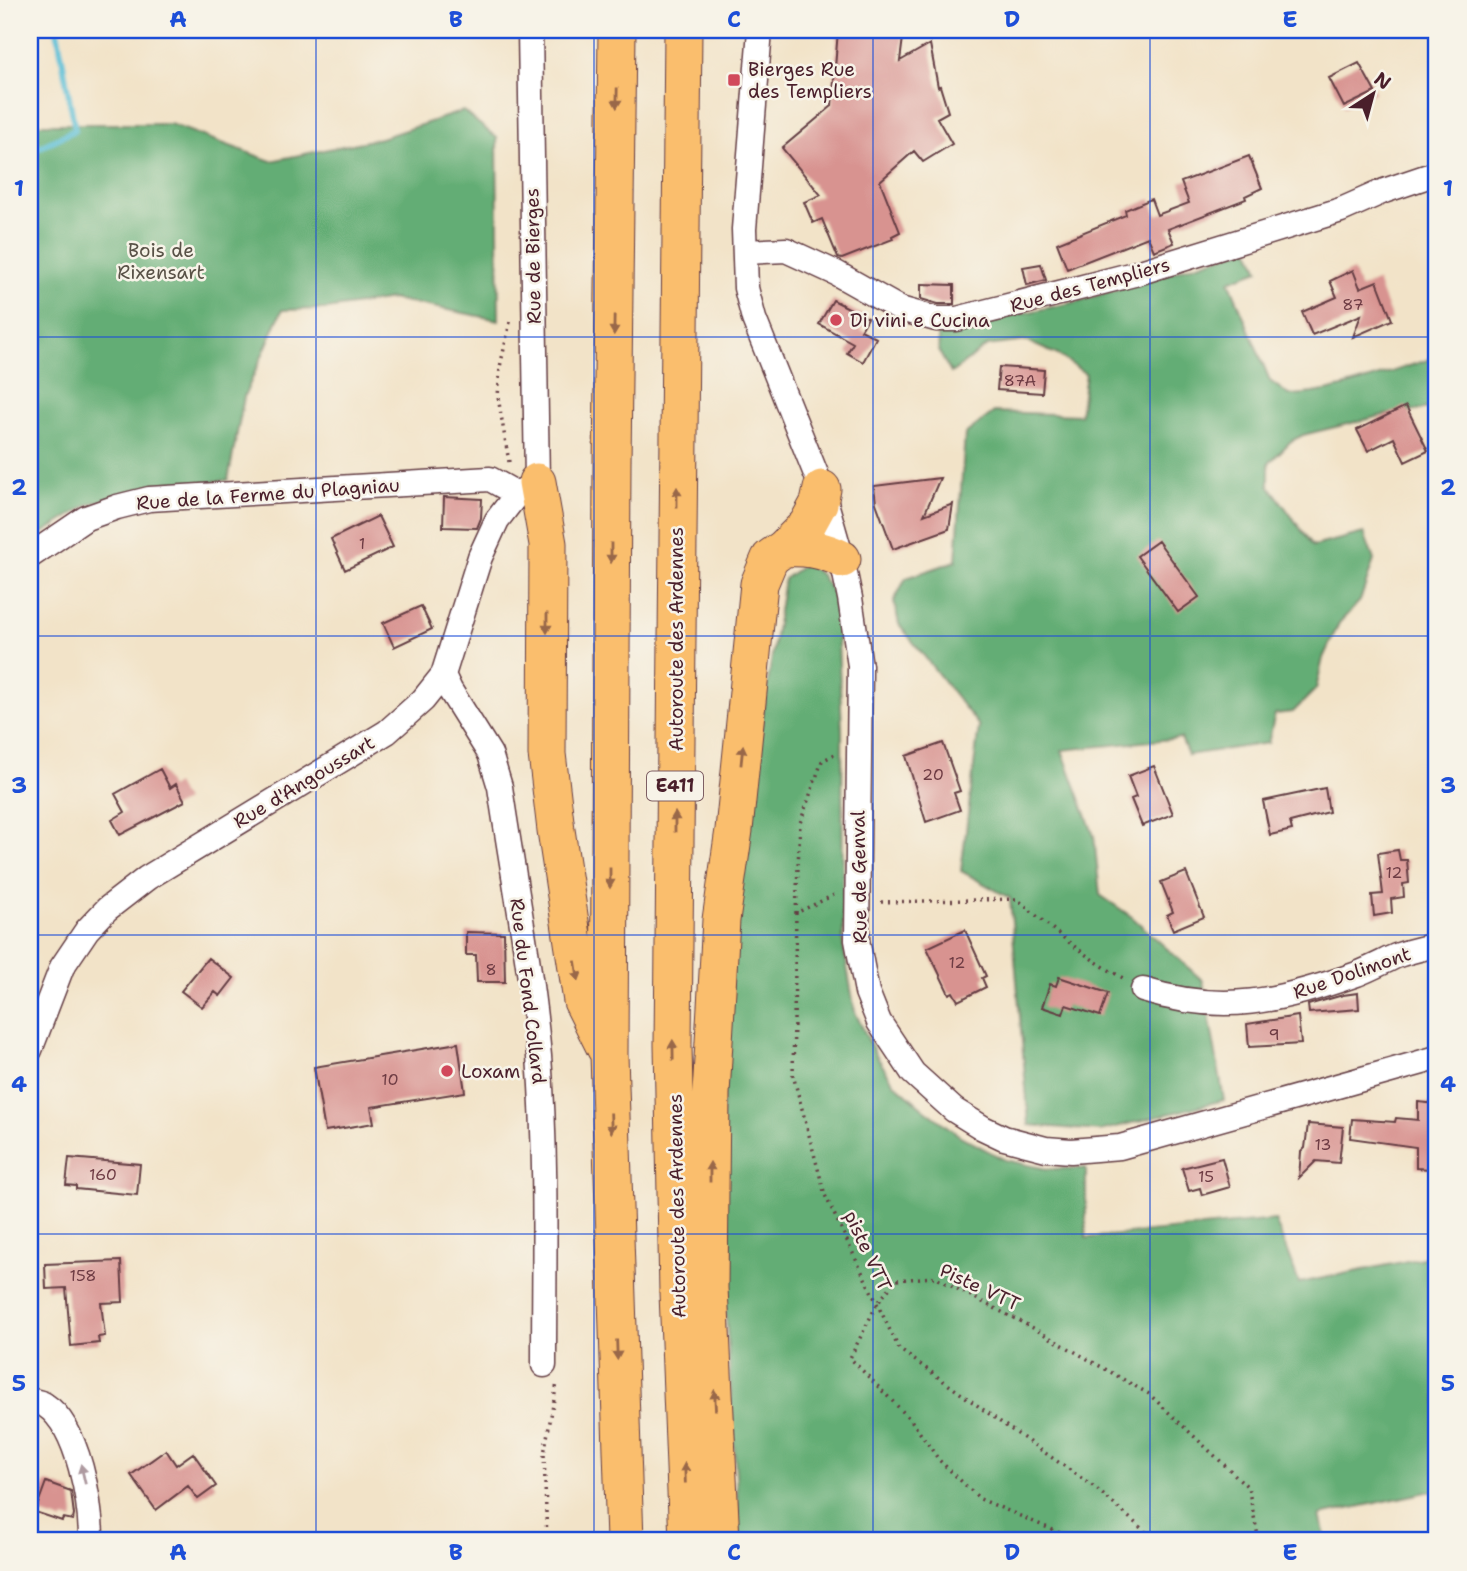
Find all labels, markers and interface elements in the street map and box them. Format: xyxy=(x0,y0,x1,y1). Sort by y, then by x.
text: A xyxy=(169,4,187,34)
text: B xyxy=(449,4,463,34)
text: C xyxy=(727,4,741,34)
text: D xyxy=(1004,4,1020,34)
text: E xyxy=(1282,4,1298,34)
place label: Bierges Rue des Templiers xyxy=(748,57,872,104)
north arrow xyxy=(1338,60,1408,130)
text: N xyxy=(1369,66,1396,95)
marker: Bierges Rue des Templiers xyxy=(726,72,742,88)
one-way arrow xyxy=(611,87,622,109)
text: 1 xyxy=(14,173,24,203)
text: 1 xyxy=(1443,173,1453,203)
street label: Rue de Bierges xyxy=(519,188,547,324)
park label: Bois de Rixensart xyxy=(117,238,205,285)
street label: Rue des Templiers xyxy=(1007,252,1173,318)
house number: 87 xyxy=(1342,294,1364,315)
place label: Di vini e Cucina xyxy=(850,308,990,333)
marker: Di vini e Cucina xyxy=(828,312,844,328)
one-way arrow xyxy=(608,315,619,337)
house number: 87A xyxy=(1004,370,1036,391)
text: 2 xyxy=(11,472,27,502)
street label: Rue de la Ferme du Plagniau xyxy=(135,472,401,516)
text: 2 xyxy=(1440,472,1456,502)
one-way arrow xyxy=(671,486,683,508)
street label: Autoroute des Ardennes xyxy=(664,527,689,751)
house number: 1 xyxy=(359,533,365,554)
one-way arrow xyxy=(605,542,617,564)
one-way arrow xyxy=(541,612,553,634)
street label: Rue d'Angoussart xyxy=(229,730,379,834)
one-way arrow xyxy=(736,744,747,766)
house number: 20 xyxy=(922,764,944,785)
text: 3 xyxy=(11,770,27,800)
text: 3 xyxy=(1440,770,1456,800)
road number: E411 xyxy=(647,772,703,800)
street label: Rue de Genval xyxy=(845,810,873,944)
one-way arrow xyxy=(669,811,681,833)
house number: 12 xyxy=(1385,862,1403,883)
one-way arrow xyxy=(604,868,616,890)
street label: Rue du Fond Collard xyxy=(504,897,552,1085)
street label: Rue Dolimont xyxy=(1290,941,1414,1005)
house number: 12 xyxy=(948,952,966,973)
house number: 8 xyxy=(485,959,497,980)
one-way arrow xyxy=(572,960,583,982)
house number: 9 xyxy=(1268,1024,1280,1045)
one-way arrow xyxy=(667,1039,679,1061)
place label: Loxam xyxy=(461,1059,520,1084)
marker: Loxam xyxy=(439,1063,455,1079)
text: 4 xyxy=(11,1069,27,1099)
house number: 10 xyxy=(381,1069,399,1090)
text: 4 xyxy=(1440,1069,1456,1099)
street label: Autoroute des Ardennes xyxy=(663,1094,691,1318)
one-way arrow xyxy=(605,1112,617,1134)
house number: 13 xyxy=(1314,1134,1332,1155)
one-way arrow xyxy=(704,1161,716,1183)
house number: 160 xyxy=(89,1164,117,1185)
house number: 15 xyxy=(1198,1166,1214,1187)
street label: piste VTT xyxy=(839,1207,898,1295)
street label: Piste VTT xyxy=(936,1257,1025,1317)
house number: 158 xyxy=(69,1265,97,1286)
one-way arrow xyxy=(612,1340,623,1362)
text: 5 xyxy=(12,1368,26,1398)
text: 5 xyxy=(1441,1368,1455,1398)
one-way arrow xyxy=(709,1388,720,1410)
one-way arrow xyxy=(680,1462,691,1484)
one-way arrow xyxy=(77,1463,88,1485)
text: A xyxy=(169,1537,187,1567)
text: B xyxy=(449,1537,463,1567)
text: C xyxy=(727,1537,741,1567)
text: D xyxy=(1004,1537,1020,1567)
text: E xyxy=(1282,1537,1298,1567)

